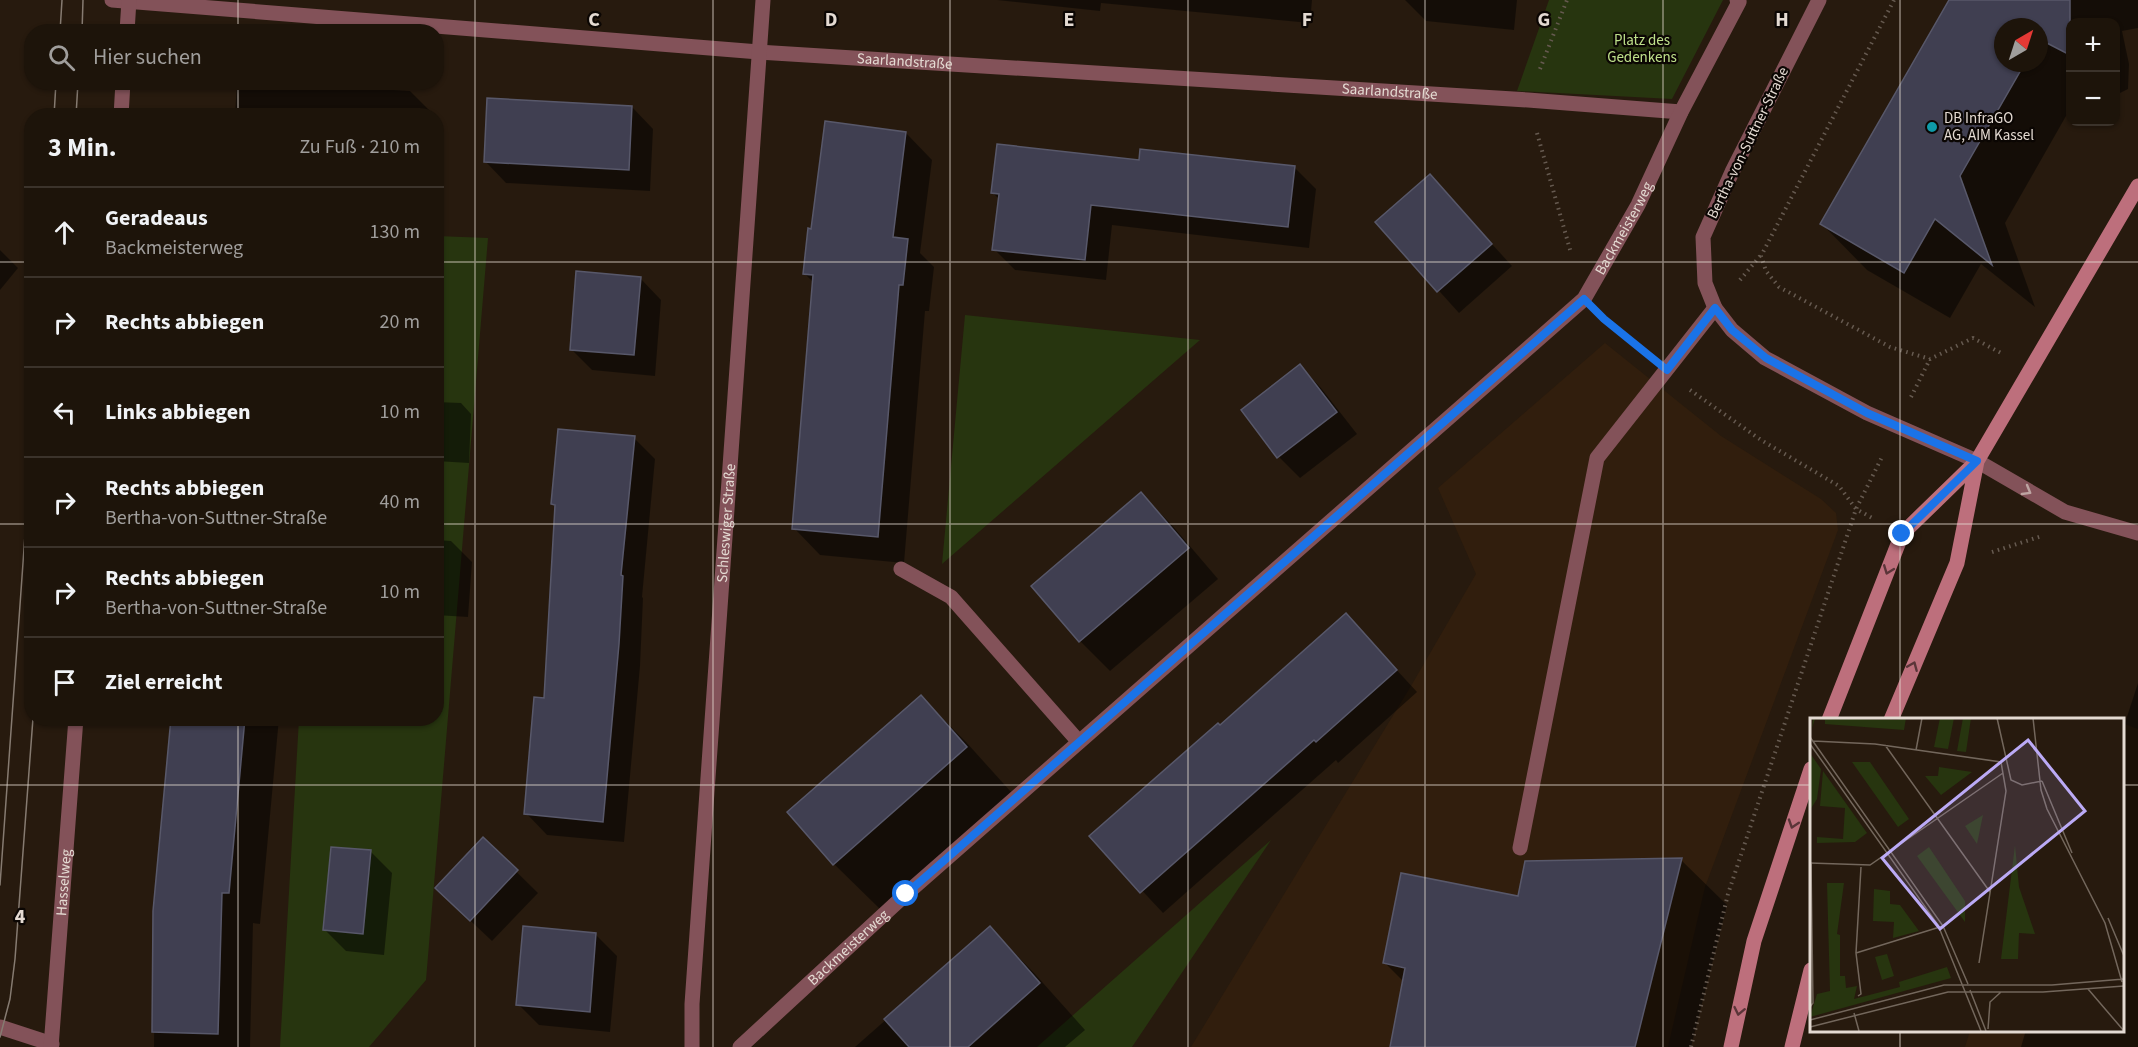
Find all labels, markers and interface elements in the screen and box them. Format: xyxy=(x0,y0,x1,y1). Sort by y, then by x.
text: C xyxy=(588,6,600,34)
text: D xyxy=(825,6,837,34)
text: E xyxy=(1064,6,1074,34)
text: F xyxy=(1302,6,1312,34)
text: G xyxy=(1538,6,1550,34)
text: H xyxy=(1775,6,1789,34)
north arrow xyxy=(1994,18,2048,72)
map controls xyxy=(2066,18,2120,126)
button: + xyxy=(2066,18,2120,72)
search box xyxy=(24,24,444,90)
park label: Platz des Gedenkens xyxy=(1607,30,1677,68)
icon: search xyxy=(45,41,78,74)
text: Hier suchen xyxy=(93,41,202,73)
street label: Saarlandstraße xyxy=(856,48,953,75)
street label: Bertha-von-Suttner-Straße xyxy=(1702,64,1794,222)
button: − xyxy=(2066,72,2120,126)
street label: Saarlandstraße xyxy=(1341,78,1438,105)
place label: DB InfraGO AG, AIM Kassel xyxy=(1944,108,2034,146)
marker: DB InfraGO AG, AIM Kassel xyxy=(1925,120,1939,134)
text: 3 Min. xyxy=(48,129,117,166)
text: Zu Fuß · 210 m xyxy=(299,133,420,161)
street label: Backmeisterweg xyxy=(1590,178,1658,279)
text: Geradeaus xyxy=(105,202,208,234)
icon: ahead xyxy=(48,216,81,249)
text: 130 m xyxy=(370,218,420,246)
text: Backmeisterweg xyxy=(105,234,243,262)
icon: right xyxy=(48,306,81,339)
text: Rechts abbiegen xyxy=(105,306,264,338)
text: 20 m xyxy=(380,308,420,336)
icon: left xyxy=(48,396,81,429)
text: Links abbiegen xyxy=(105,396,251,428)
text: 10 m xyxy=(380,398,420,426)
street label: Schleswiger Straße xyxy=(711,463,741,583)
text: Rechts abbiegen xyxy=(105,472,264,504)
one-way arrow xyxy=(2021,483,2031,495)
icon: right xyxy=(48,486,81,519)
text: 40 m xyxy=(380,488,420,516)
text: Bertha-von-Suttner-Straße xyxy=(105,504,327,532)
route end xyxy=(1888,520,1914,546)
text: Rechts abbiegen xyxy=(105,562,264,594)
one-way arrow xyxy=(1883,563,1895,574)
icon: right xyxy=(48,576,81,609)
text: 10 m xyxy=(380,578,420,606)
text: Bertha-von-Suttner-Straße xyxy=(105,594,327,622)
one-way arrow xyxy=(1906,661,1918,672)
icon: arrive xyxy=(48,666,81,699)
text: Ziel erreicht xyxy=(105,666,223,698)
inset map xyxy=(1810,718,2123,1032)
one-way arrow xyxy=(1787,818,1800,829)
street label: Hasselweg xyxy=(51,848,77,917)
route start xyxy=(892,880,918,906)
text: 4 xyxy=(15,903,26,931)
street label: Backmeisterweg xyxy=(803,904,894,990)
one-way arrow xyxy=(1733,1006,1746,1016)

